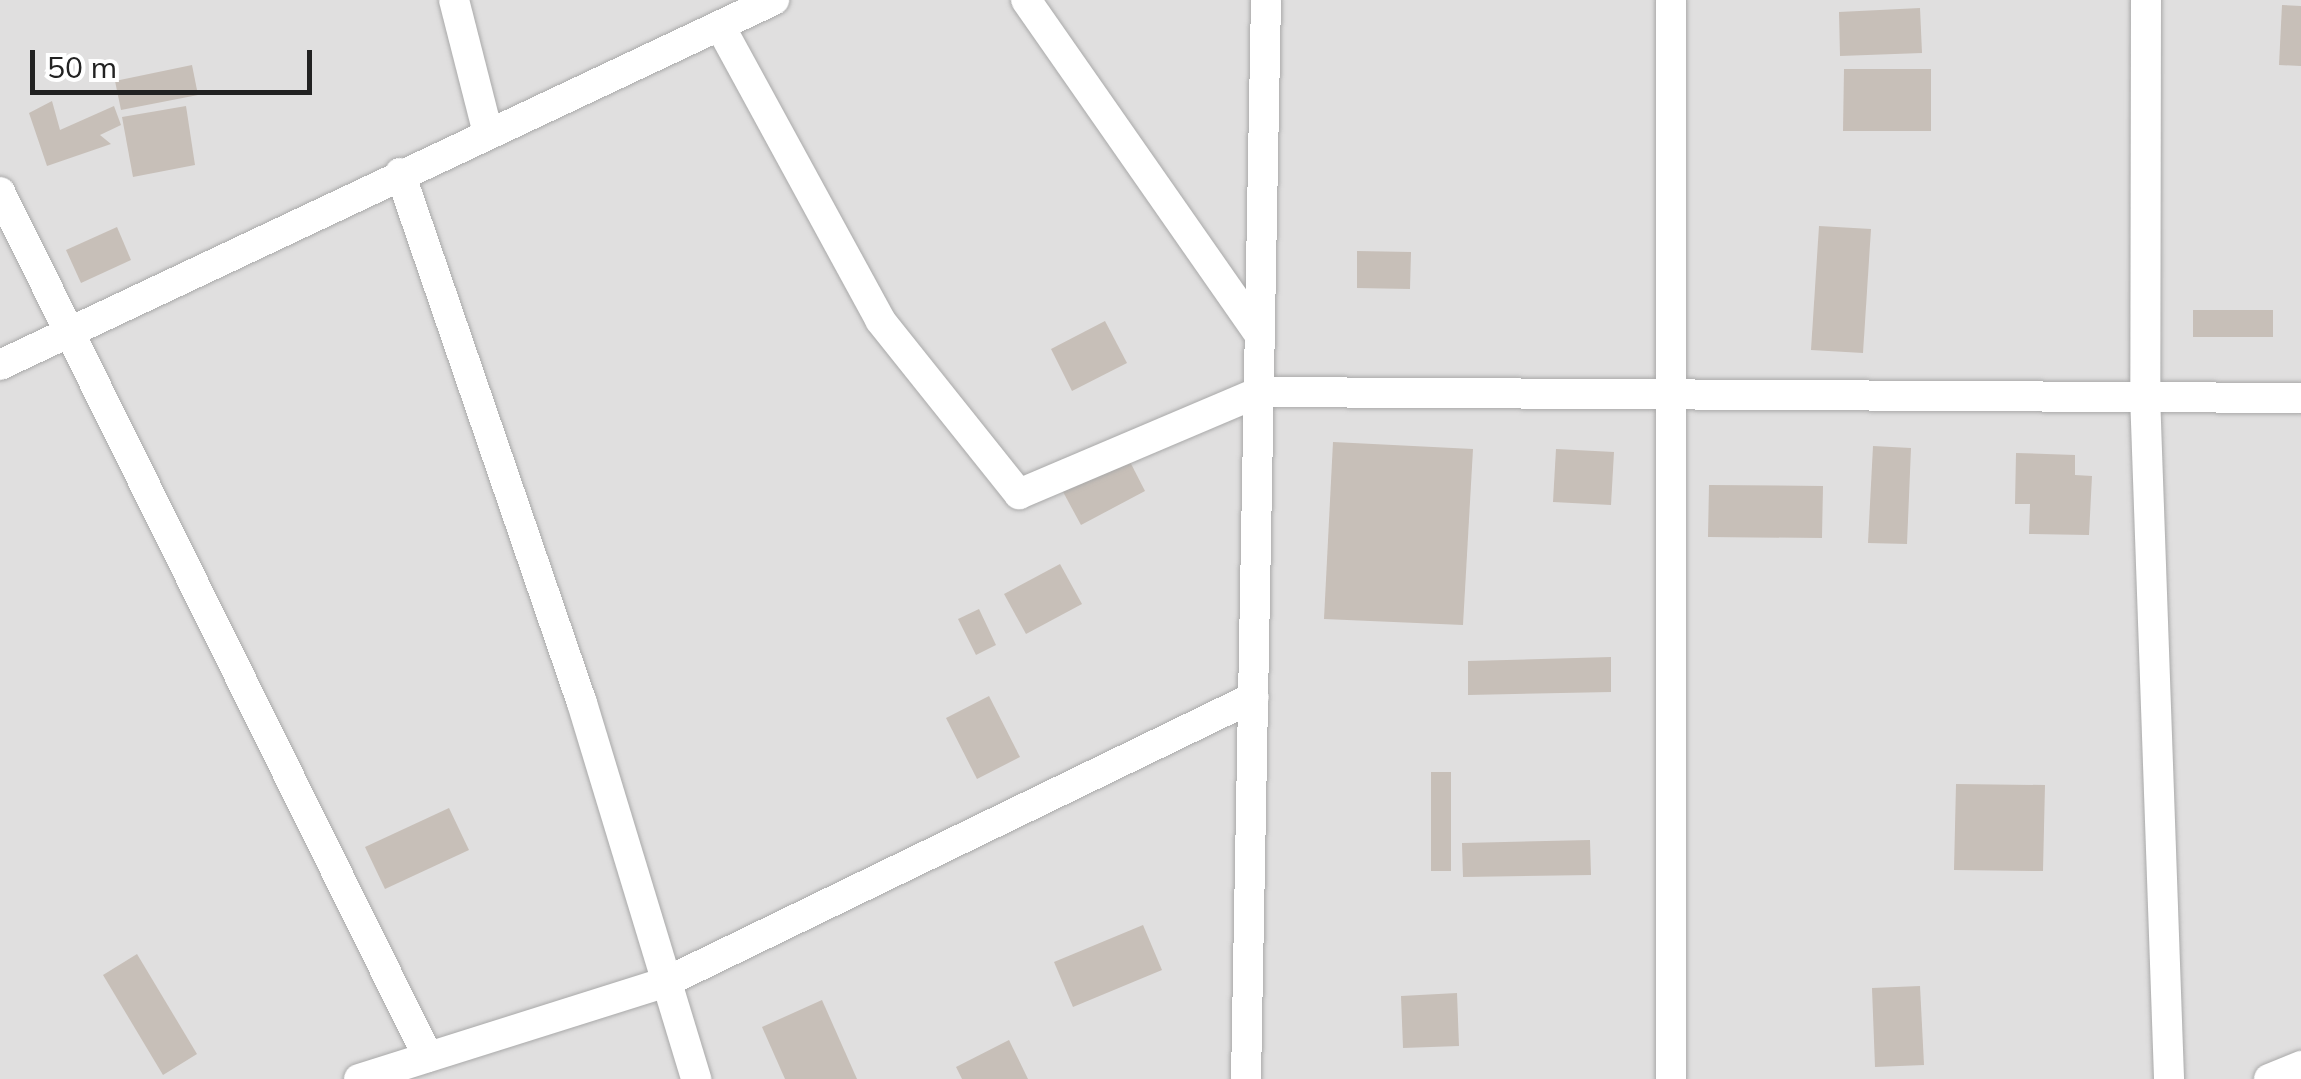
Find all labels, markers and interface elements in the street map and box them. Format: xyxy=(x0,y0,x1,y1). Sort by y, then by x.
scale bar xyxy=(35,30,318,92)
text: 50 m xyxy=(47,48,117,86)

